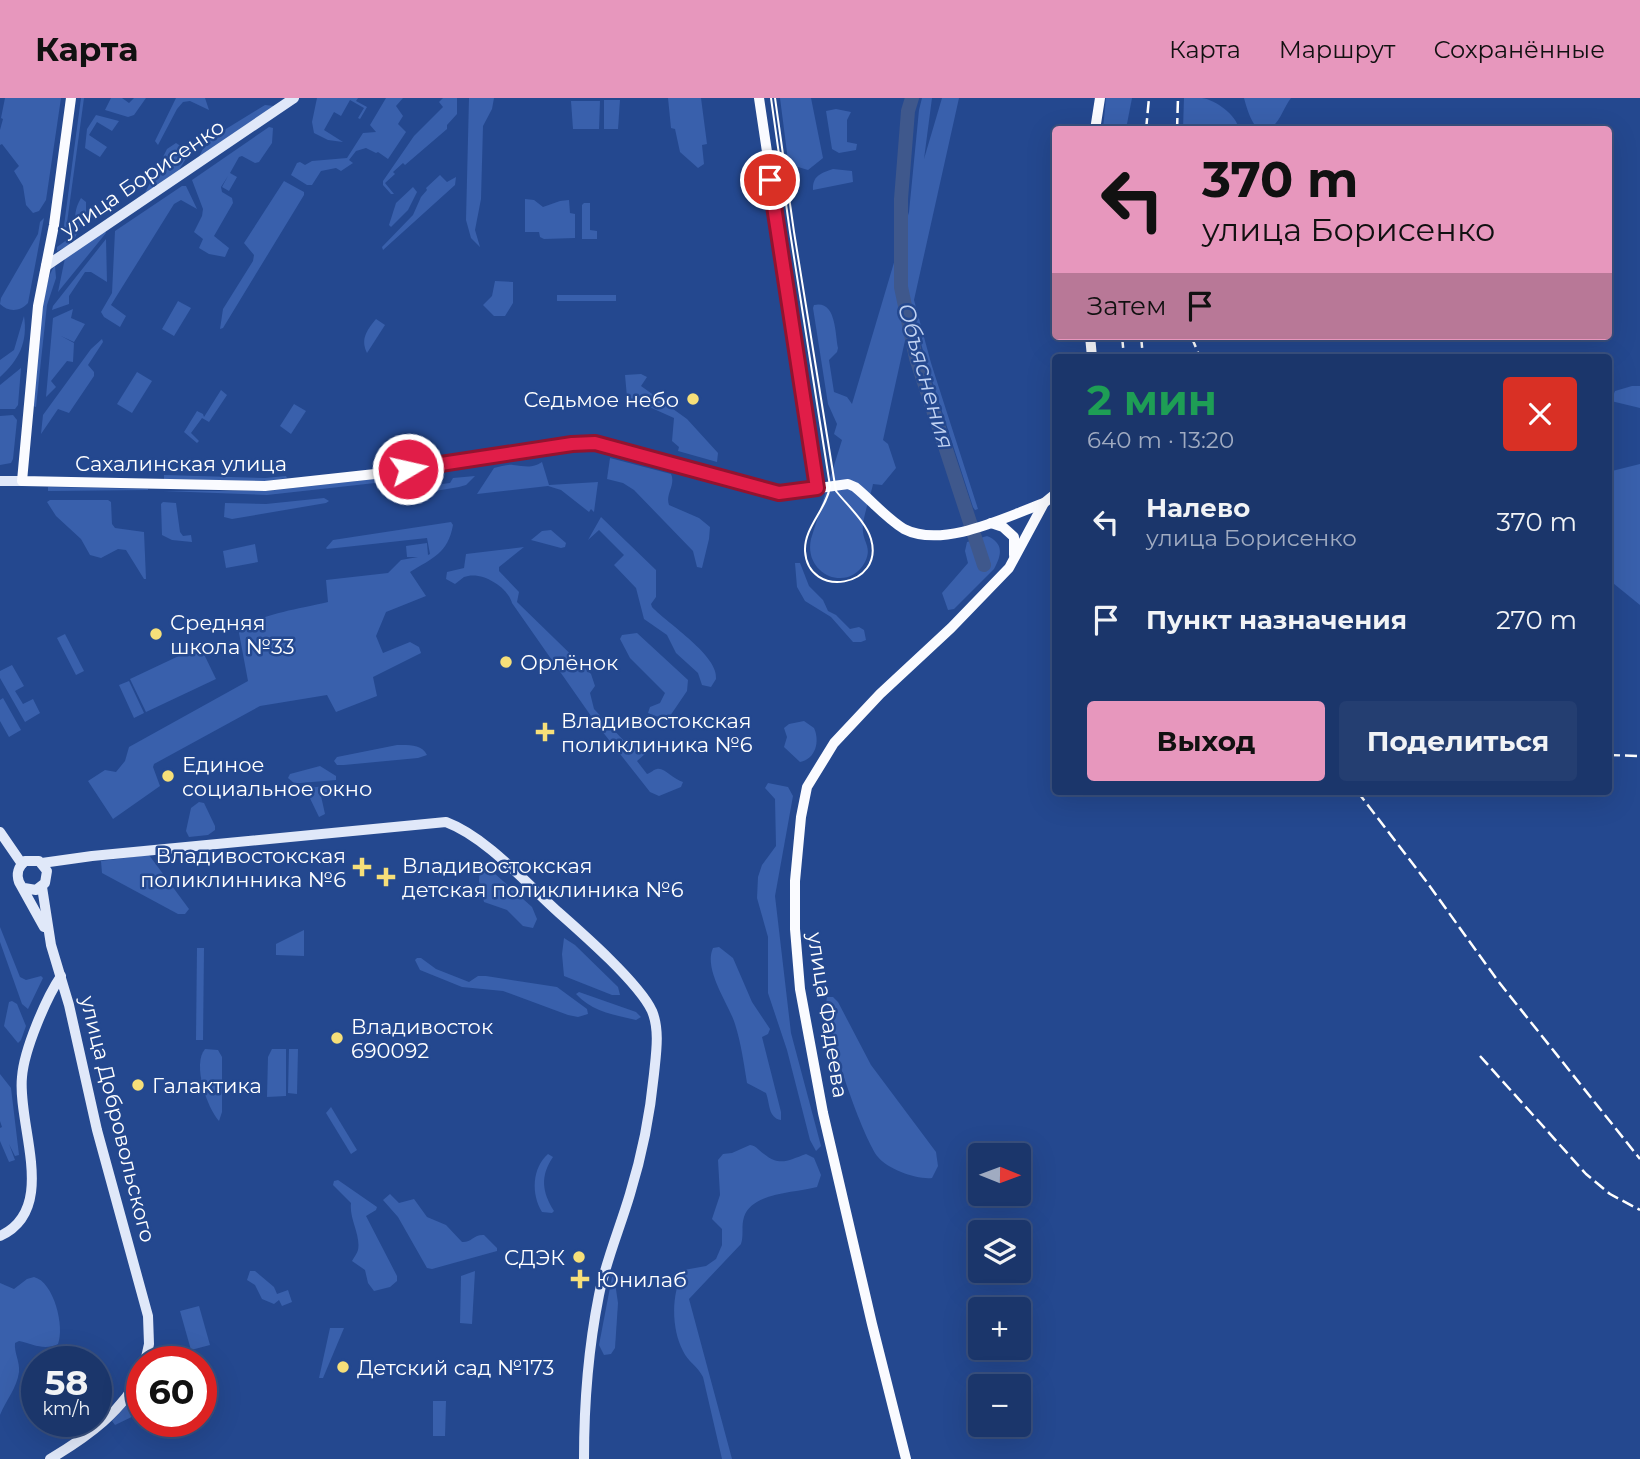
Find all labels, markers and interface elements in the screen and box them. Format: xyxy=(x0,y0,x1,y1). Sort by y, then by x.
text: Карта xyxy=(35,29,138,69)
text: Карта xyxy=(1169,35,1241,64)
text: Маршрут xyxy=(1279,35,1395,64)
text: Сохранённые xyxy=(1433,35,1605,64)
street label: улица Борисенко xyxy=(54,114,229,243)
pin xyxy=(740,150,800,210)
text: 370 m xyxy=(1202,150,1359,209)
icon: left xyxy=(1087,154,1178,245)
icon: arrive xyxy=(751,161,789,199)
text: улица Борисенко xyxy=(1202,210,1495,249)
icon: arrive xyxy=(1181,287,1219,325)
text: Затем xyxy=(1087,290,1167,322)
water label: Объяснения xyxy=(892,300,960,452)
text: 2 мин xyxy=(1087,374,1217,426)
button: close xyxy=(1503,377,1577,451)
place label: Седьмое небо xyxy=(523,387,679,412)
marker: Седьмое небо xyxy=(685,391,701,407)
text: 640 m · 13:20 xyxy=(1087,426,1234,454)
position arrow xyxy=(371,432,445,506)
street label: Сахалинская улица xyxy=(75,451,287,476)
text: Налево xyxy=(1146,492,1250,524)
icon: left xyxy=(1087,503,1125,541)
text: 370 m xyxy=(1496,506,1577,538)
text: улица Борисенко xyxy=(1146,524,1357,552)
icon: arrive xyxy=(1087,601,1125,639)
text: Пункт назначения xyxy=(1146,604,1407,636)
text: 270 m xyxy=(1496,604,1577,636)
place label: Средняя школа №33 xyxy=(170,610,294,659)
marker: Средняя школа №33 xyxy=(148,626,164,642)
place label: Орлёнок xyxy=(520,650,618,675)
marker: Орлёнок xyxy=(498,654,514,670)
button: Выход xyxy=(1087,701,1325,781)
button: Поделиться xyxy=(1339,701,1577,781)
place label: Владивостокская поликлиника №6 xyxy=(561,708,753,757)
marker: Владивостокская поликлиника №6 xyxy=(535,722,555,742)
place label: Единое социальное окно xyxy=(182,752,372,801)
marker: Единое социальное окно xyxy=(160,768,176,784)
place label: Владивостокская поликлинника №6 xyxy=(140,843,346,892)
place label: Владивостокская детская поликлиника №6 xyxy=(402,853,684,902)
marker: Владивостокская поликлинника №6 xyxy=(352,857,372,877)
marker: Владивостокская детская поликлиника №6 xyxy=(376,867,396,887)
street label: улица Фадеева xyxy=(802,929,853,1100)
street label: улица Добровольского xyxy=(75,992,161,1245)
place label: Владивосток 690092 xyxy=(351,1014,493,1063)
marker: Владивосток 690092 xyxy=(329,1030,345,1046)
place label: Галактика xyxy=(152,1073,262,1098)
marker: Галактика xyxy=(130,1077,146,1093)
north arrow xyxy=(968,1143,1031,1206)
map controls xyxy=(968,1143,1031,1437)
button: layers xyxy=(968,1220,1031,1283)
place label: СДЭК xyxy=(504,1245,565,1270)
marker: СДЭК xyxy=(571,1249,587,1265)
place label: Юнилаб xyxy=(596,1267,687,1292)
marker: Юнилаб xyxy=(570,1269,590,1289)
button: + xyxy=(968,1297,1031,1360)
speed limit sign: 60 xyxy=(126,1346,217,1437)
place label: Детский сад №173 xyxy=(357,1355,554,1380)
marker: Детский сад №173 xyxy=(335,1359,351,1375)
text: 58 xyxy=(45,1361,88,1404)
button: − xyxy=(968,1374,1031,1437)
text: km/h xyxy=(42,1398,91,1420)

